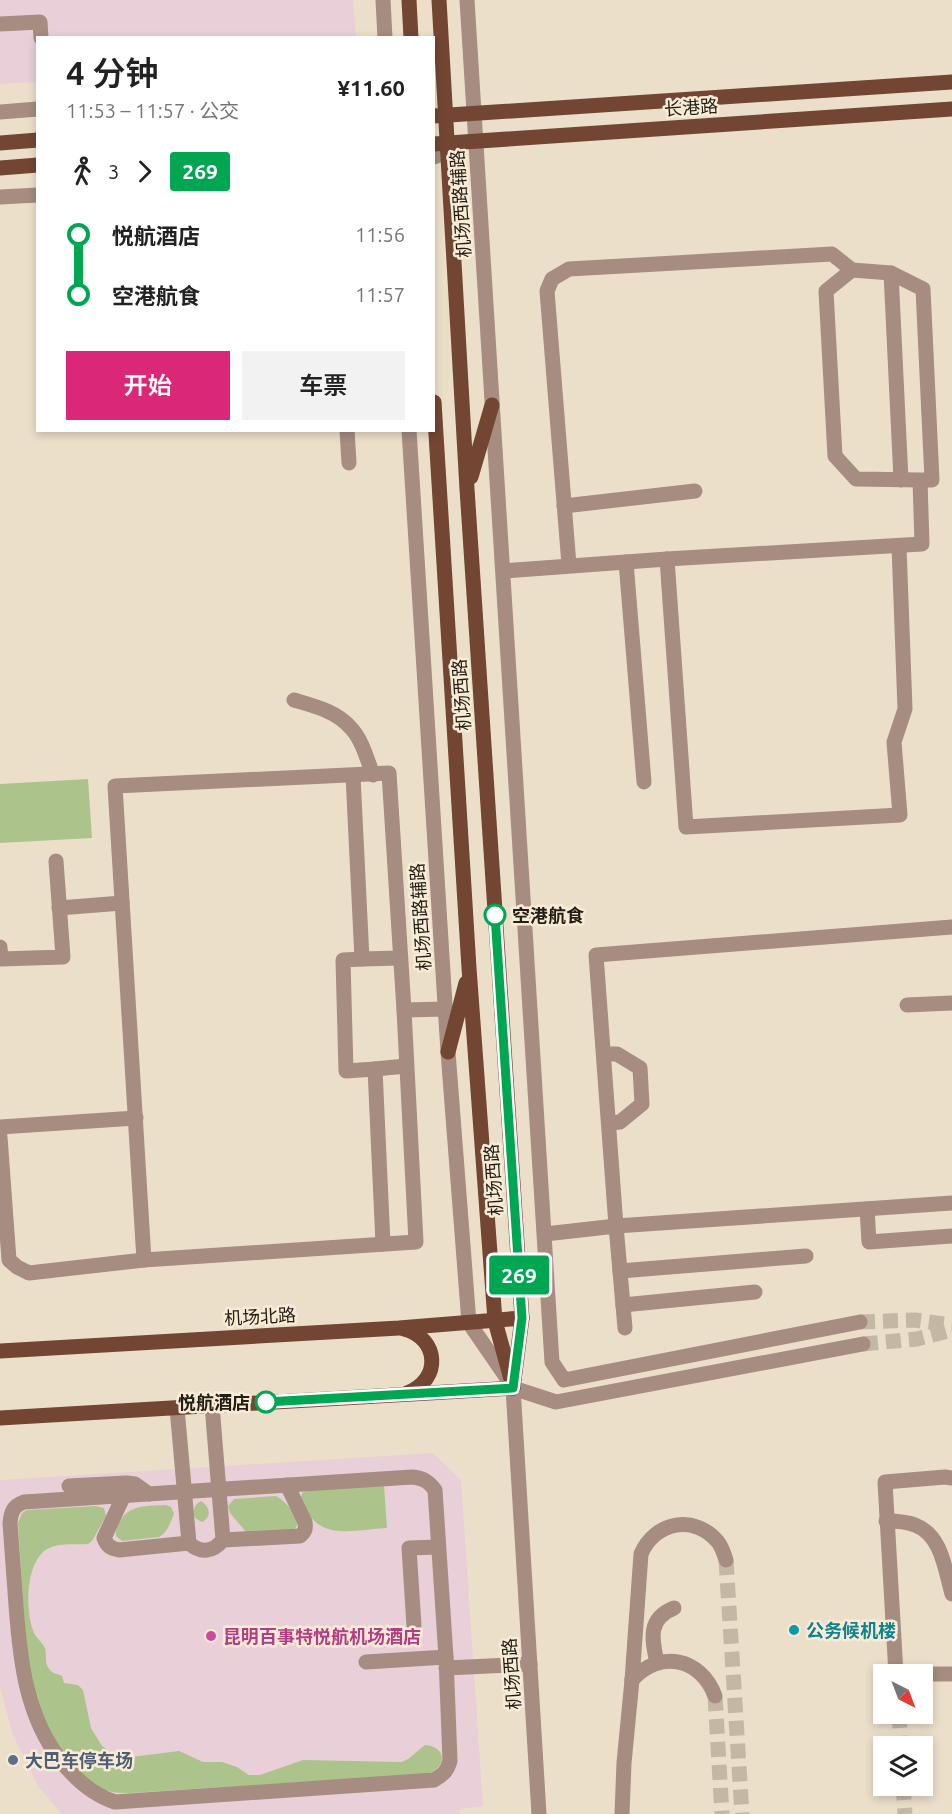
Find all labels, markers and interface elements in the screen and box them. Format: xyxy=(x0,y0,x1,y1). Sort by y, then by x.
text: 4 分钟 xyxy=(66,54,158,91)
text: ¥11.60 xyxy=(338,75,405,100)
street label: 长港路 xyxy=(663,95,719,119)
text: 11:53 – 11:57 · 公交 xyxy=(66,99,239,122)
street label: 机场西路辅路 xyxy=(446,149,474,259)
icon: walk xyxy=(66,155,99,188)
icon: forward xyxy=(128,155,161,188)
text: 269 xyxy=(182,159,218,183)
text: 3 xyxy=(108,160,119,183)
text: 悦航酒店 xyxy=(112,223,200,248)
text: 11:56 xyxy=(355,223,405,246)
text: 空港航食 xyxy=(112,283,200,308)
text: 11:57 xyxy=(355,283,405,306)
button: 开始 xyxy=(66,351,230,420)
button: 车票 xyxy=(242,351,405,420)
street label: 机场西路 xyxy=(449,658,473,732)
street label: 机场西路辅路 xyxy=(406,862,434,972)
marker: 空港航食 xyxy=(484,904,506,926)
place label: 空港航食 xyxy=(512,905,584,925)
street label: 机场西路 xyxy=(481,1143,505,1217)
line badge: 269 xyxy=(484,1256,554,1294)
text: 269 xyxy=(501,1263,537,1287)
street label: 机场北路 xyxy=(224,1304,296,1328)
marker: 悦航酒店 xyxy=(255,1391,277,1413)
place label: 悦航酒店 xyxy=(178,1392,250,1412)
place label: 公务候机楼 xyxy=(806,1620,896,1640)
marker: 公务候机楼 xyxy=(787,1623,801,1637)
place label: 昆明百事特悦航机场酒店 xyxy=(223,1626,421,1646)
marker: 昆明百事特悦航机场酒店 xyxy=(204,1629,218,1643)
street label: 机场西路 xyxy=(499,1637,523,1711)
north arrow xyxy=(873,1664,933,1724)
map controls xyxy=(873,1664,933,1796)
button: layers xyxy=(873,1736,933,1796)
place label: 大巴车停车场 xyxy=(25,1750,133,1770)
marker: 大巴车停车场 xyxy=(6,1753,20,1767)

